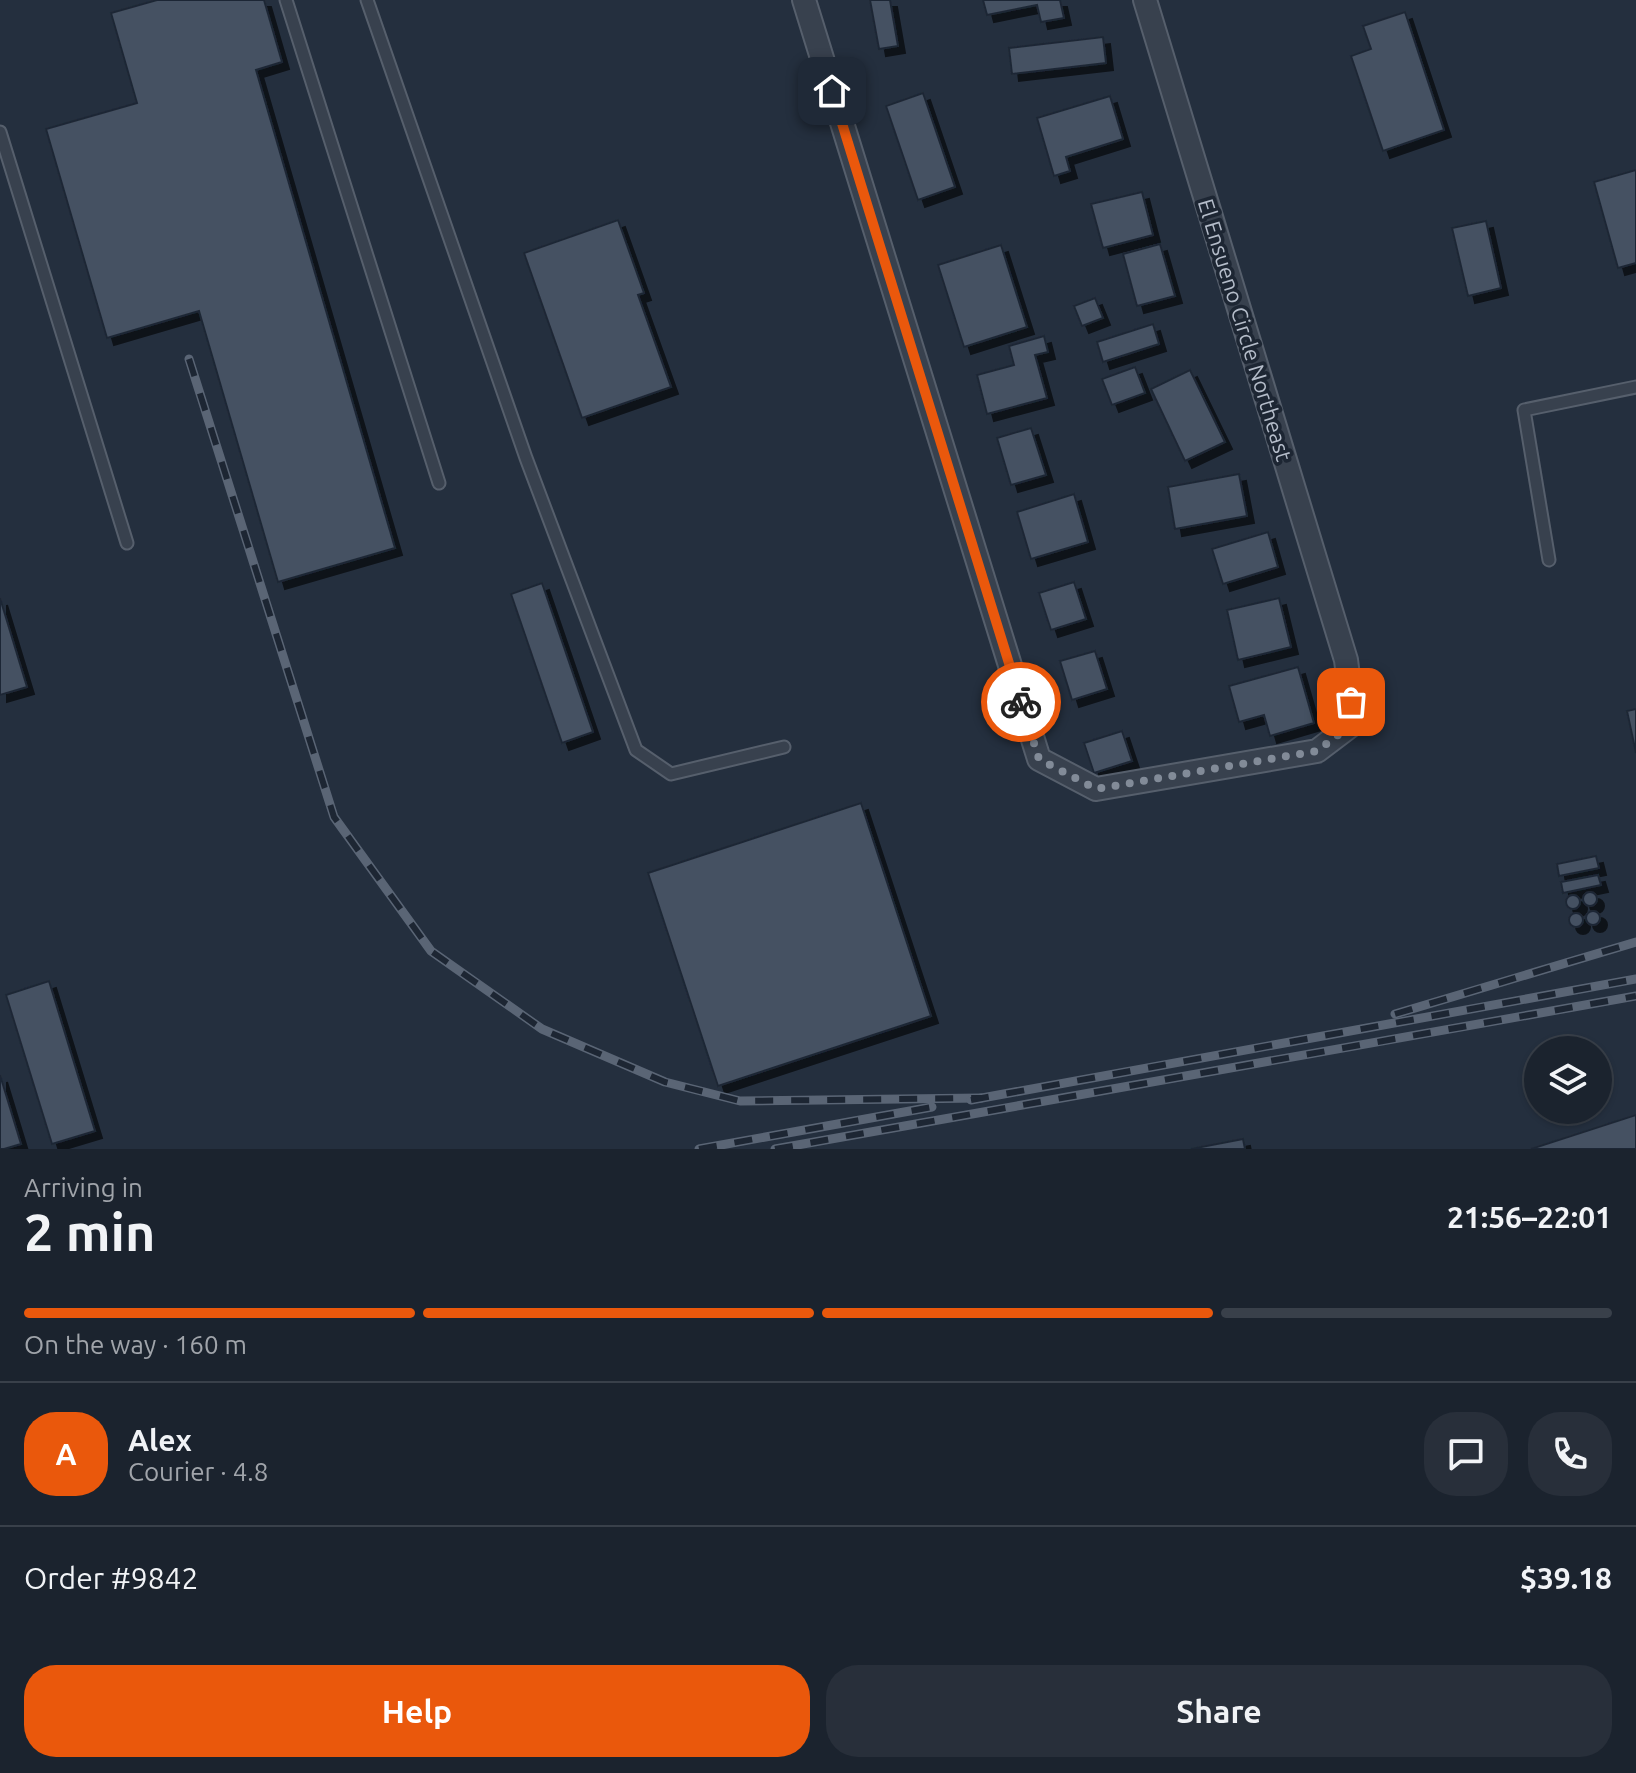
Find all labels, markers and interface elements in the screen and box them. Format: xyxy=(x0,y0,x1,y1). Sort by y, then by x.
pin xyxy=(798,57,866,125)
icon: home xyxy=(810,69,854,113)
street label: El Ensueno Circle Northeast xyxy=(1194,196,1297,464)
courier xyxy=(981,662,1061,742)
pin xyxy=(1317,668,1385,736)
icon: bike xyxy=(999,680,1043,724)
icon: bag xyxy=(1329,680,1373,724)
map controls xyxy=(1524,1036,1612,1124)
button: layers xyxy=(1524,1036,1612,1124)
text: Arriving in xyxy=(24,1173,143,1202)
text: 21:56–22:01 xyxy=(1447,1200,1612,1234)
text: 2 min xyxy=(24,1203,155,1261)
text: On the way · 160 m xyxy=(24,1330,247,1359)
button: chat xyxy=(1424,1412,1508,1496)
button: phone xyxy=(1528,1412,1612,1496)
text: Alex xyxy=(128,1423,192,1457)
text: A xyxy=(55,1437,77,1471)
text: Courier · 4.8 xyxy=(128,1457,268,1486)
text: Order #9842 xyxy=(24,1561,198,1595)
text: $39.18 xyxy=(1520,1561,1612,1595)
button: Help xyxy=(24,1665,810,1757)
button: Share xyxy=(826,1665,1612,1757)

